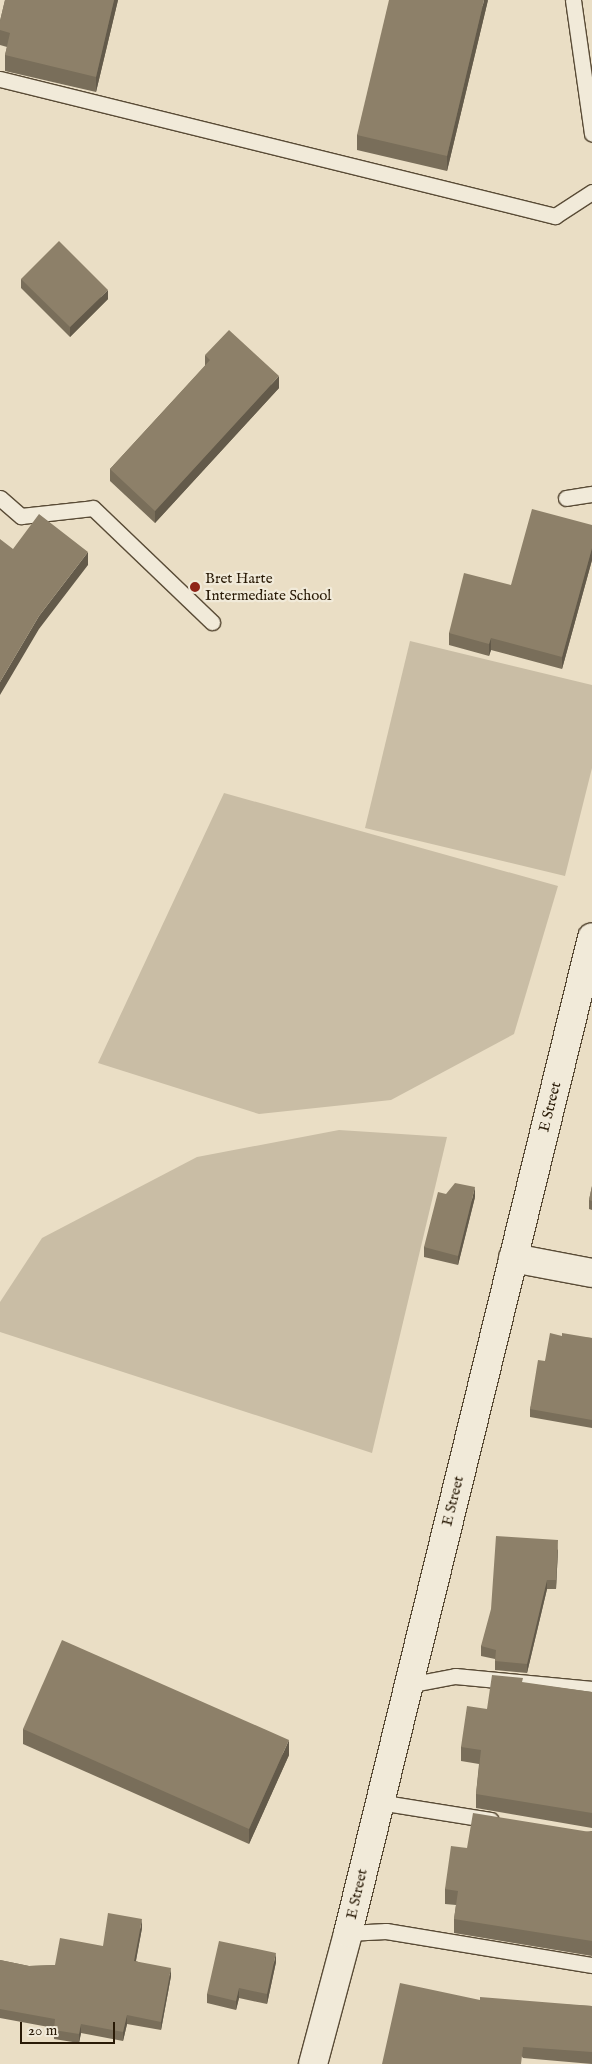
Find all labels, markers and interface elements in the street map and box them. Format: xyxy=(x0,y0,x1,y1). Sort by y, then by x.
place label: Bret Harte Intermediate School xyxy=(205,569,331,604)
marker: Bret Harte Intermediate School xyxy=(189,581,201,593)
street label: E Street xyxy=(535,1080,565,1134)
street label: E Street xyxy=(438,1474,468,1528)
street label: E Street xyxy=(343,1867,371,1921)
scale bar xyxy=(22,2012,118,2044)
text: 20 m xyxy=(28,2021,57,2040)

